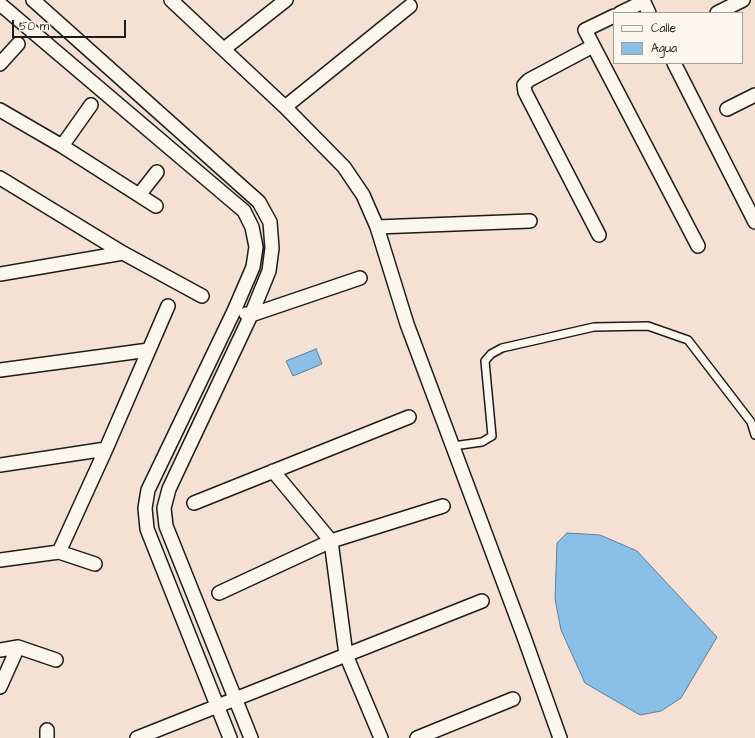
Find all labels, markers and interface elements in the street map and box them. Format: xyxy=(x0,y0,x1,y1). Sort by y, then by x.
scale bar xyxy=(14,12,128,38)
legend xyxy=(613,12,743,64)
text: 50 m xyxy=(19,18,49,35)
text: Calle xyxy=(651,20,676,37)
text: Agua xyxy=(651,40,677,57)

